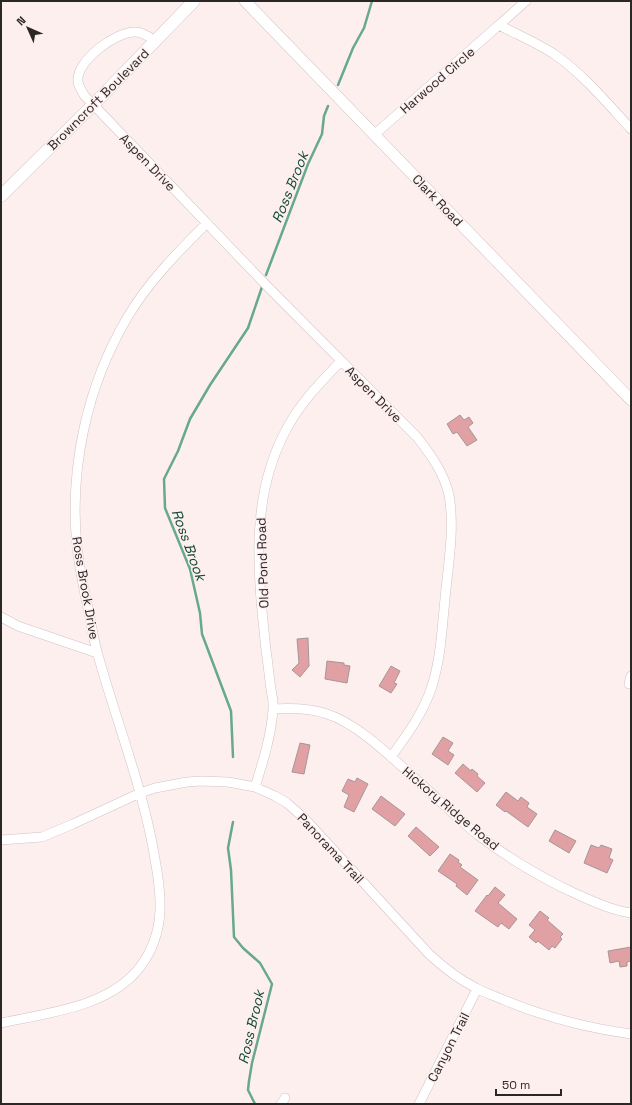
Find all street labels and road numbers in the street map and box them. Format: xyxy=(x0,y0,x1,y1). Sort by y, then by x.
street label: Harwood Circle xyxy=(396,43,478,118)
street label: Browncroft Boulevard xyxy=(44,45,153,154)
street label: Aspen Drive xyxy=(116,130,179,195)
street label: Clark Road xyxy=(409,171,467,230)
street label: Aspen Drive xyxy=(342,362,406,426)
street label: Old Pond Road xyxy=(252,517,273,609)
street label: Ross Brook Drive xyxy=(68,535,103,641)
street label: Hickory Ridge Road xyxy=(399,763,503,854)
street label: Panorama Trail xyxy=(294,810,368,887)
street label: Canyon Trail xyxy=(424,1010,473,1085)

